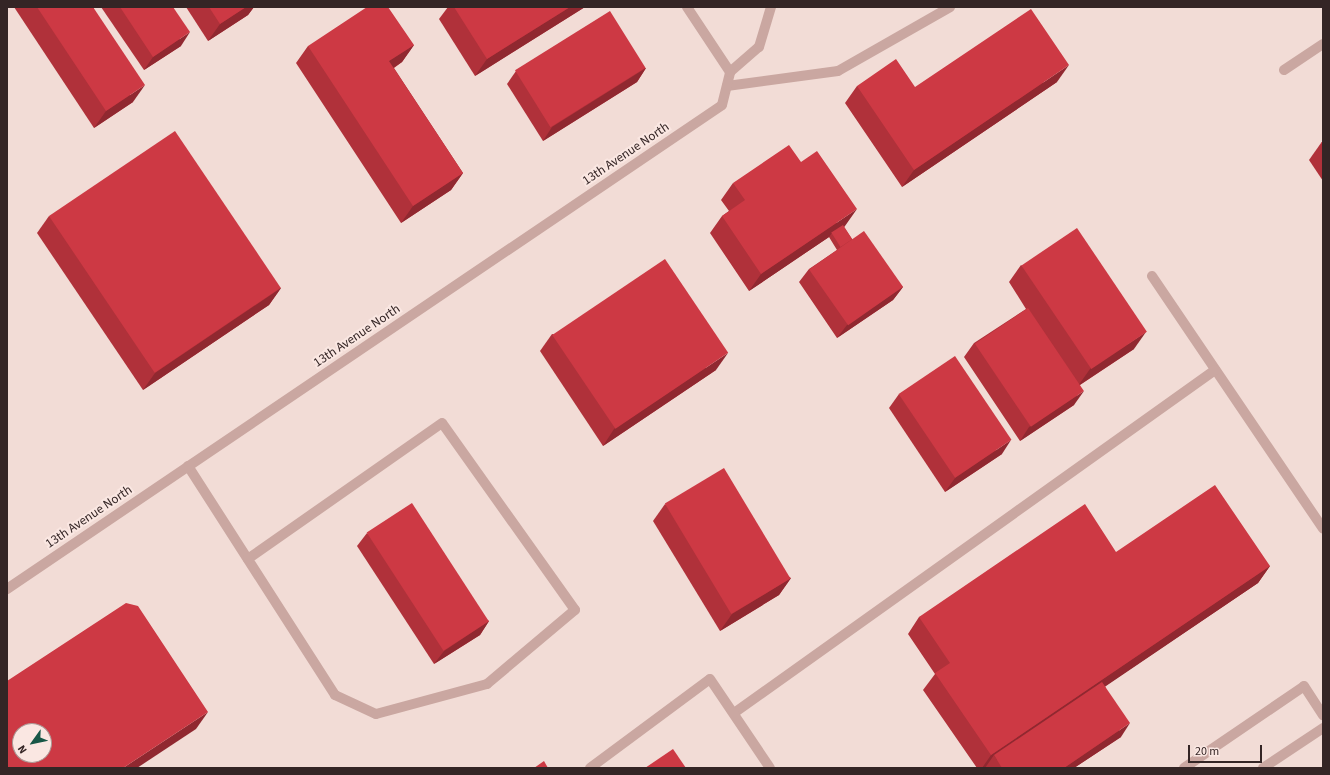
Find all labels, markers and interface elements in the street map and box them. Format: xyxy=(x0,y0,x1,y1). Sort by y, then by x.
street label: 13th Avenue North xyxy=(580,119,672,189)
street label: 13th Avenue North xyxy=(311,301,403,371)
street label: 13th Avenue North xyxy=(43,482,135,552)
north arrow xyxy=(12,723,52,763)
scale bar xyxy=(1190,737,1264,763)
text: N xyxy=(14,742,31,756)
text: 20 m xyxy=(1195,743,1219,760)

